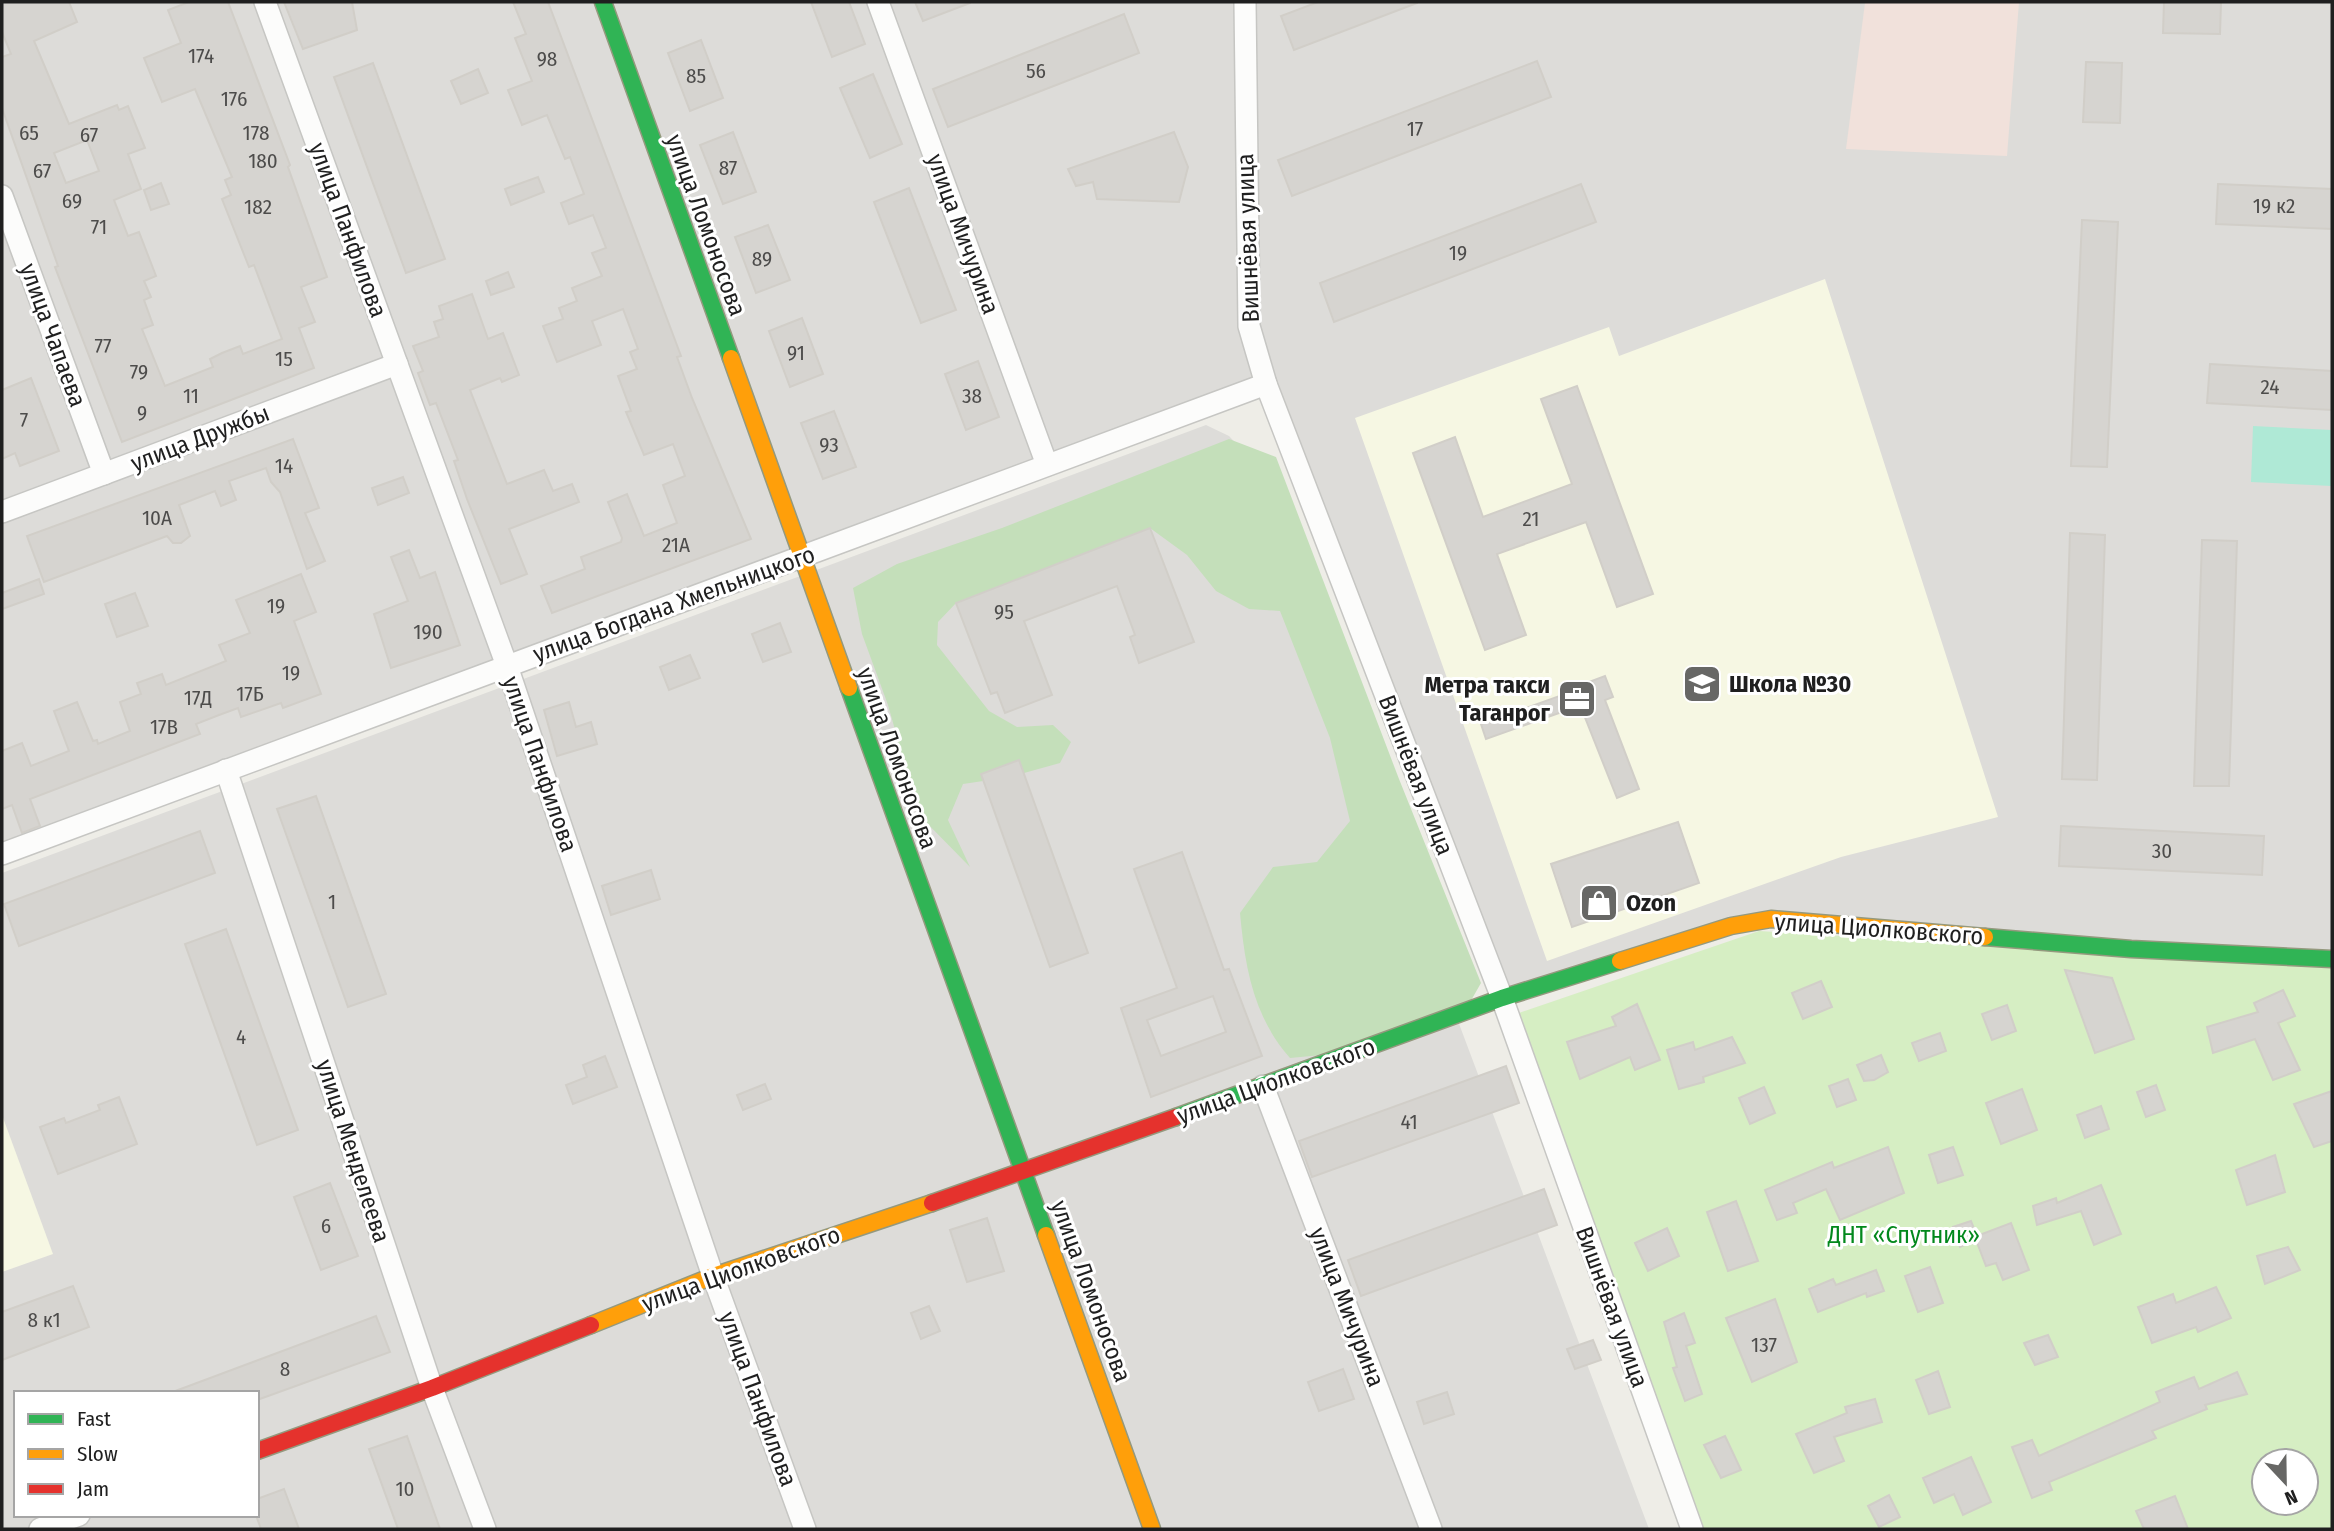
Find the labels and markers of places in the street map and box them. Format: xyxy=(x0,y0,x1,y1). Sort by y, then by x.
school or university icon: Школа №30 xyxy=(1681,663,1723,705)
place label: Школа №30 xyxy=(1729,670,1851,698)
place label: Метра такси Таганрог xyxy=(1425,671,1551,727)
office icon: Метра такси Таганрог xyxy=(1556,678,1598,720)
shop icon: Ozon xyxy=(1578,882,1620,924)
place label: Ozon xyxy=(1626,889,1676,917)

